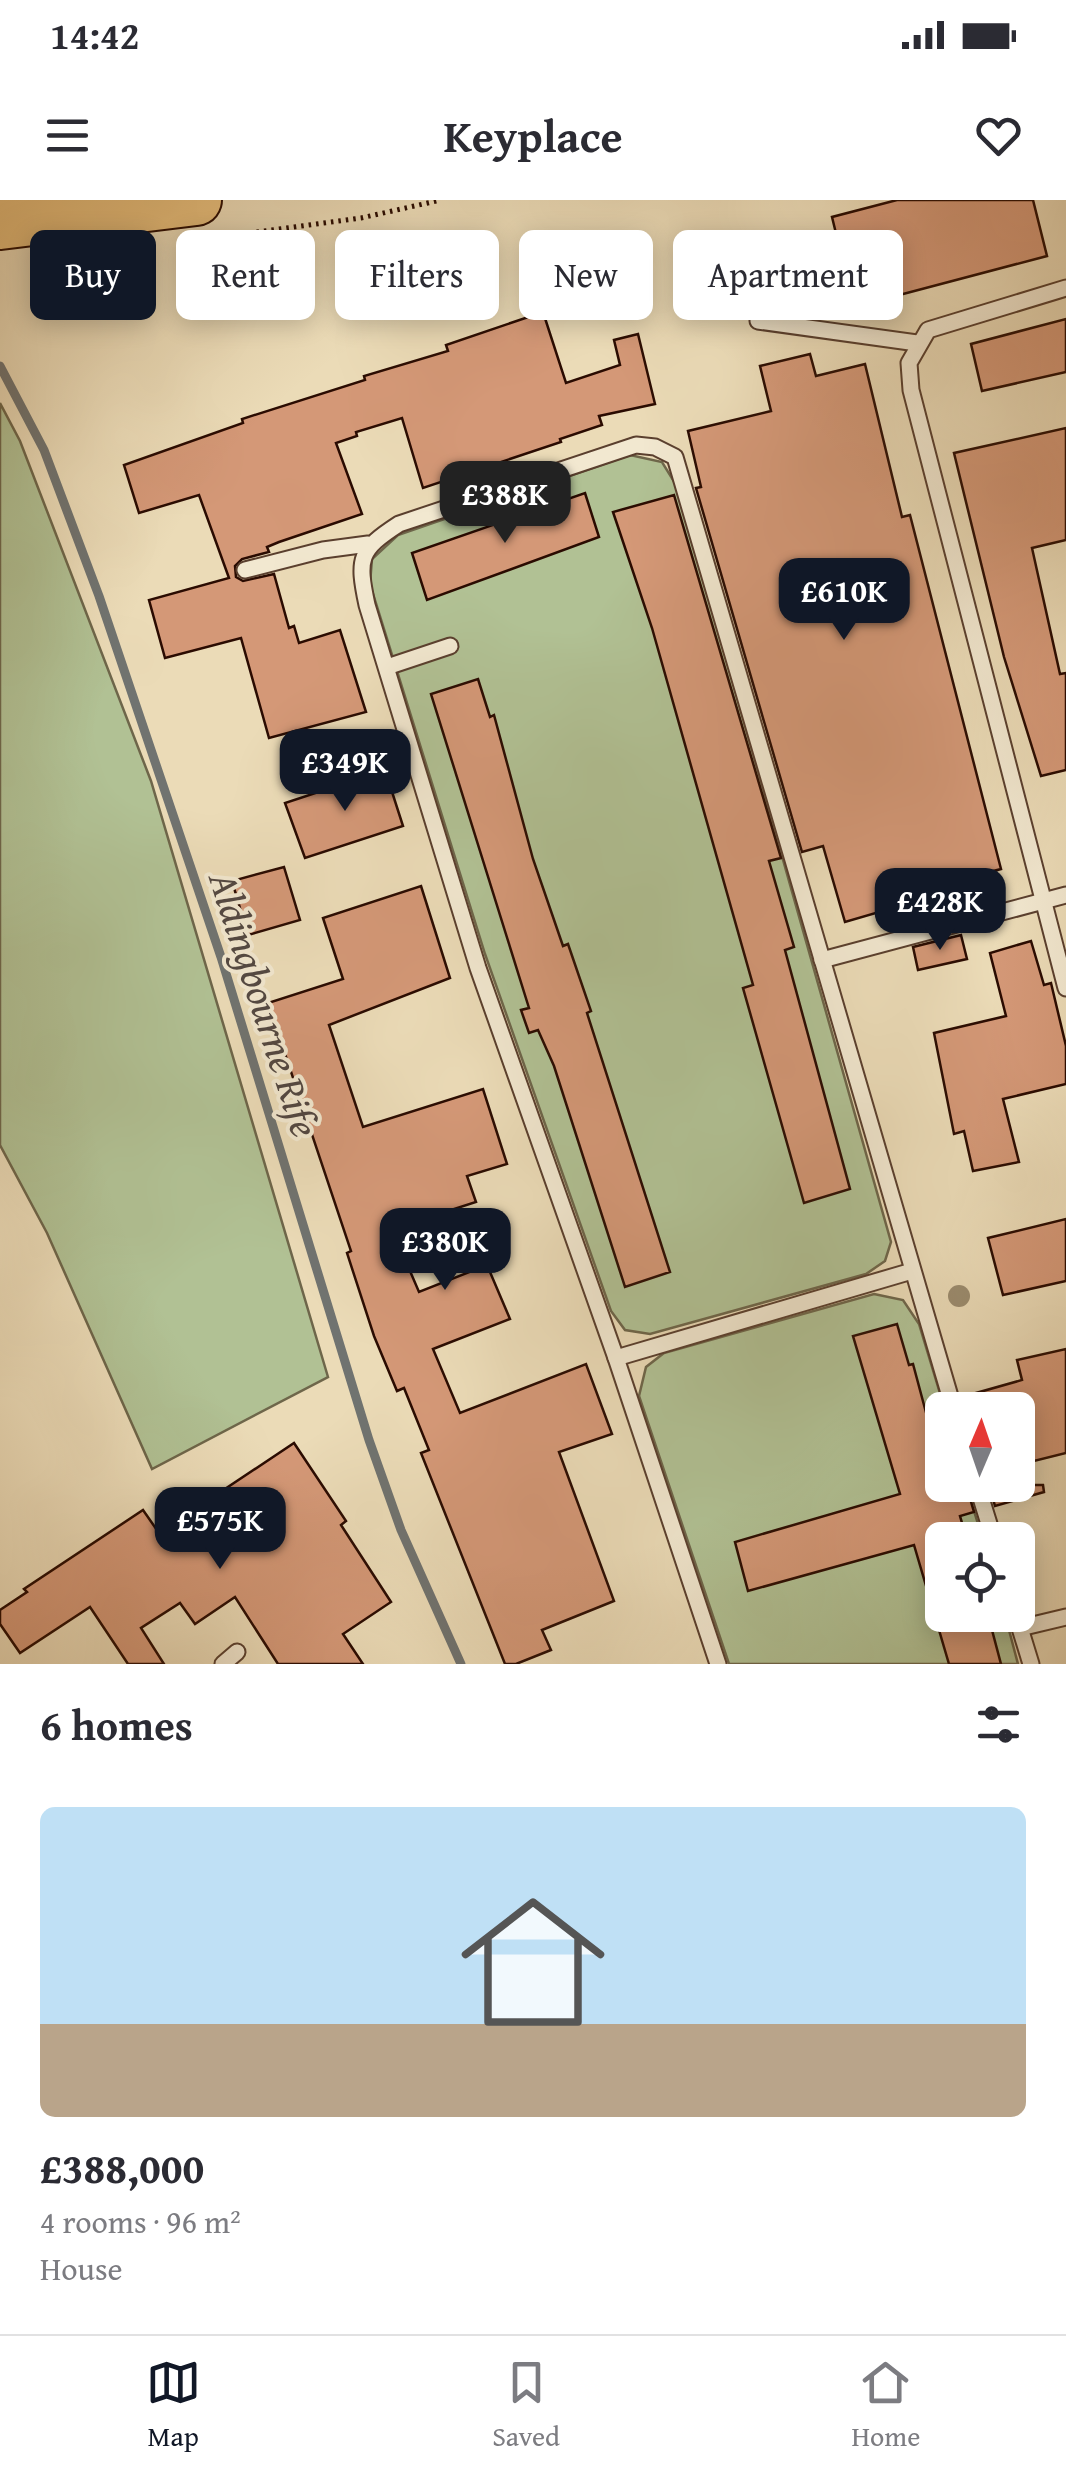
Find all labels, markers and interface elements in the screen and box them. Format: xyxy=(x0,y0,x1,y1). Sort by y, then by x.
text: 14:42 xyxy=(50,7,140,63)
text: Keyplace xyxy=(443,103,623,168)
icon: menu xyxy=(40,108,95,163)
icon: heart xyxy=(971,108,1026,163)
chip: Buy xyxy=(30,230,156,320)
chip: Rent xyxy=(176,230,315,320)
chip: Filters xyxy=(335,230,499,320)
chip: New xyxy=(519,230,653,320)
chip: Apartment xyxy=(673,230,903,320)
pin: £388K xyxy=(435,461,575,546)
text: £388K xyxy=(462,470,548,517)
pin: £610K xyxy=(774,558,914,643)
text: £610K xyxy=(801,567,887,614)
pin: £349K xyxy=(275,729,415,814)
text: £349K xyxy=(302,738,388,785)
water label: Aldingbourne Rife xyxy=(194,863,336,1144)
pin: £428K xyxy=(870,868,1010,953)
text: £428K xyxy=(897,877,983,924)
pin: £380K xyxy=(375,1208,515,1293)
text: £380K xyxy=(402,1217,488,1264)
north arrow xyxy=(925,1392,1035,1502)
map controls xyxy=(925,1392,1035,1632)
pin: £575K xyxy=(150,1487,290,1572)
text: £575K xyxy=(177,1496,263,1543)
button: locate xyxy=(925,1522,1035,1632)
text: 6 homes xyxy=(40,1694,193,1755)
icon: filters xyxy=(971,1697,1026,1752)
icon: home xyxy=(443,1872,623,2052)
text: £388,000 xyxy=(40,2137,204,2198)
text: 4 rooms · 96 m² xyxy=(40,2198,241,2245)
text: House xyxy=(40,2245,123,2292)
tab: Map xyxy=(146,2355,201,2456)
tab: Saved xyxy=(492,2355,560,2456)
tab: Home xyxy=(851,2355,920,2456)

